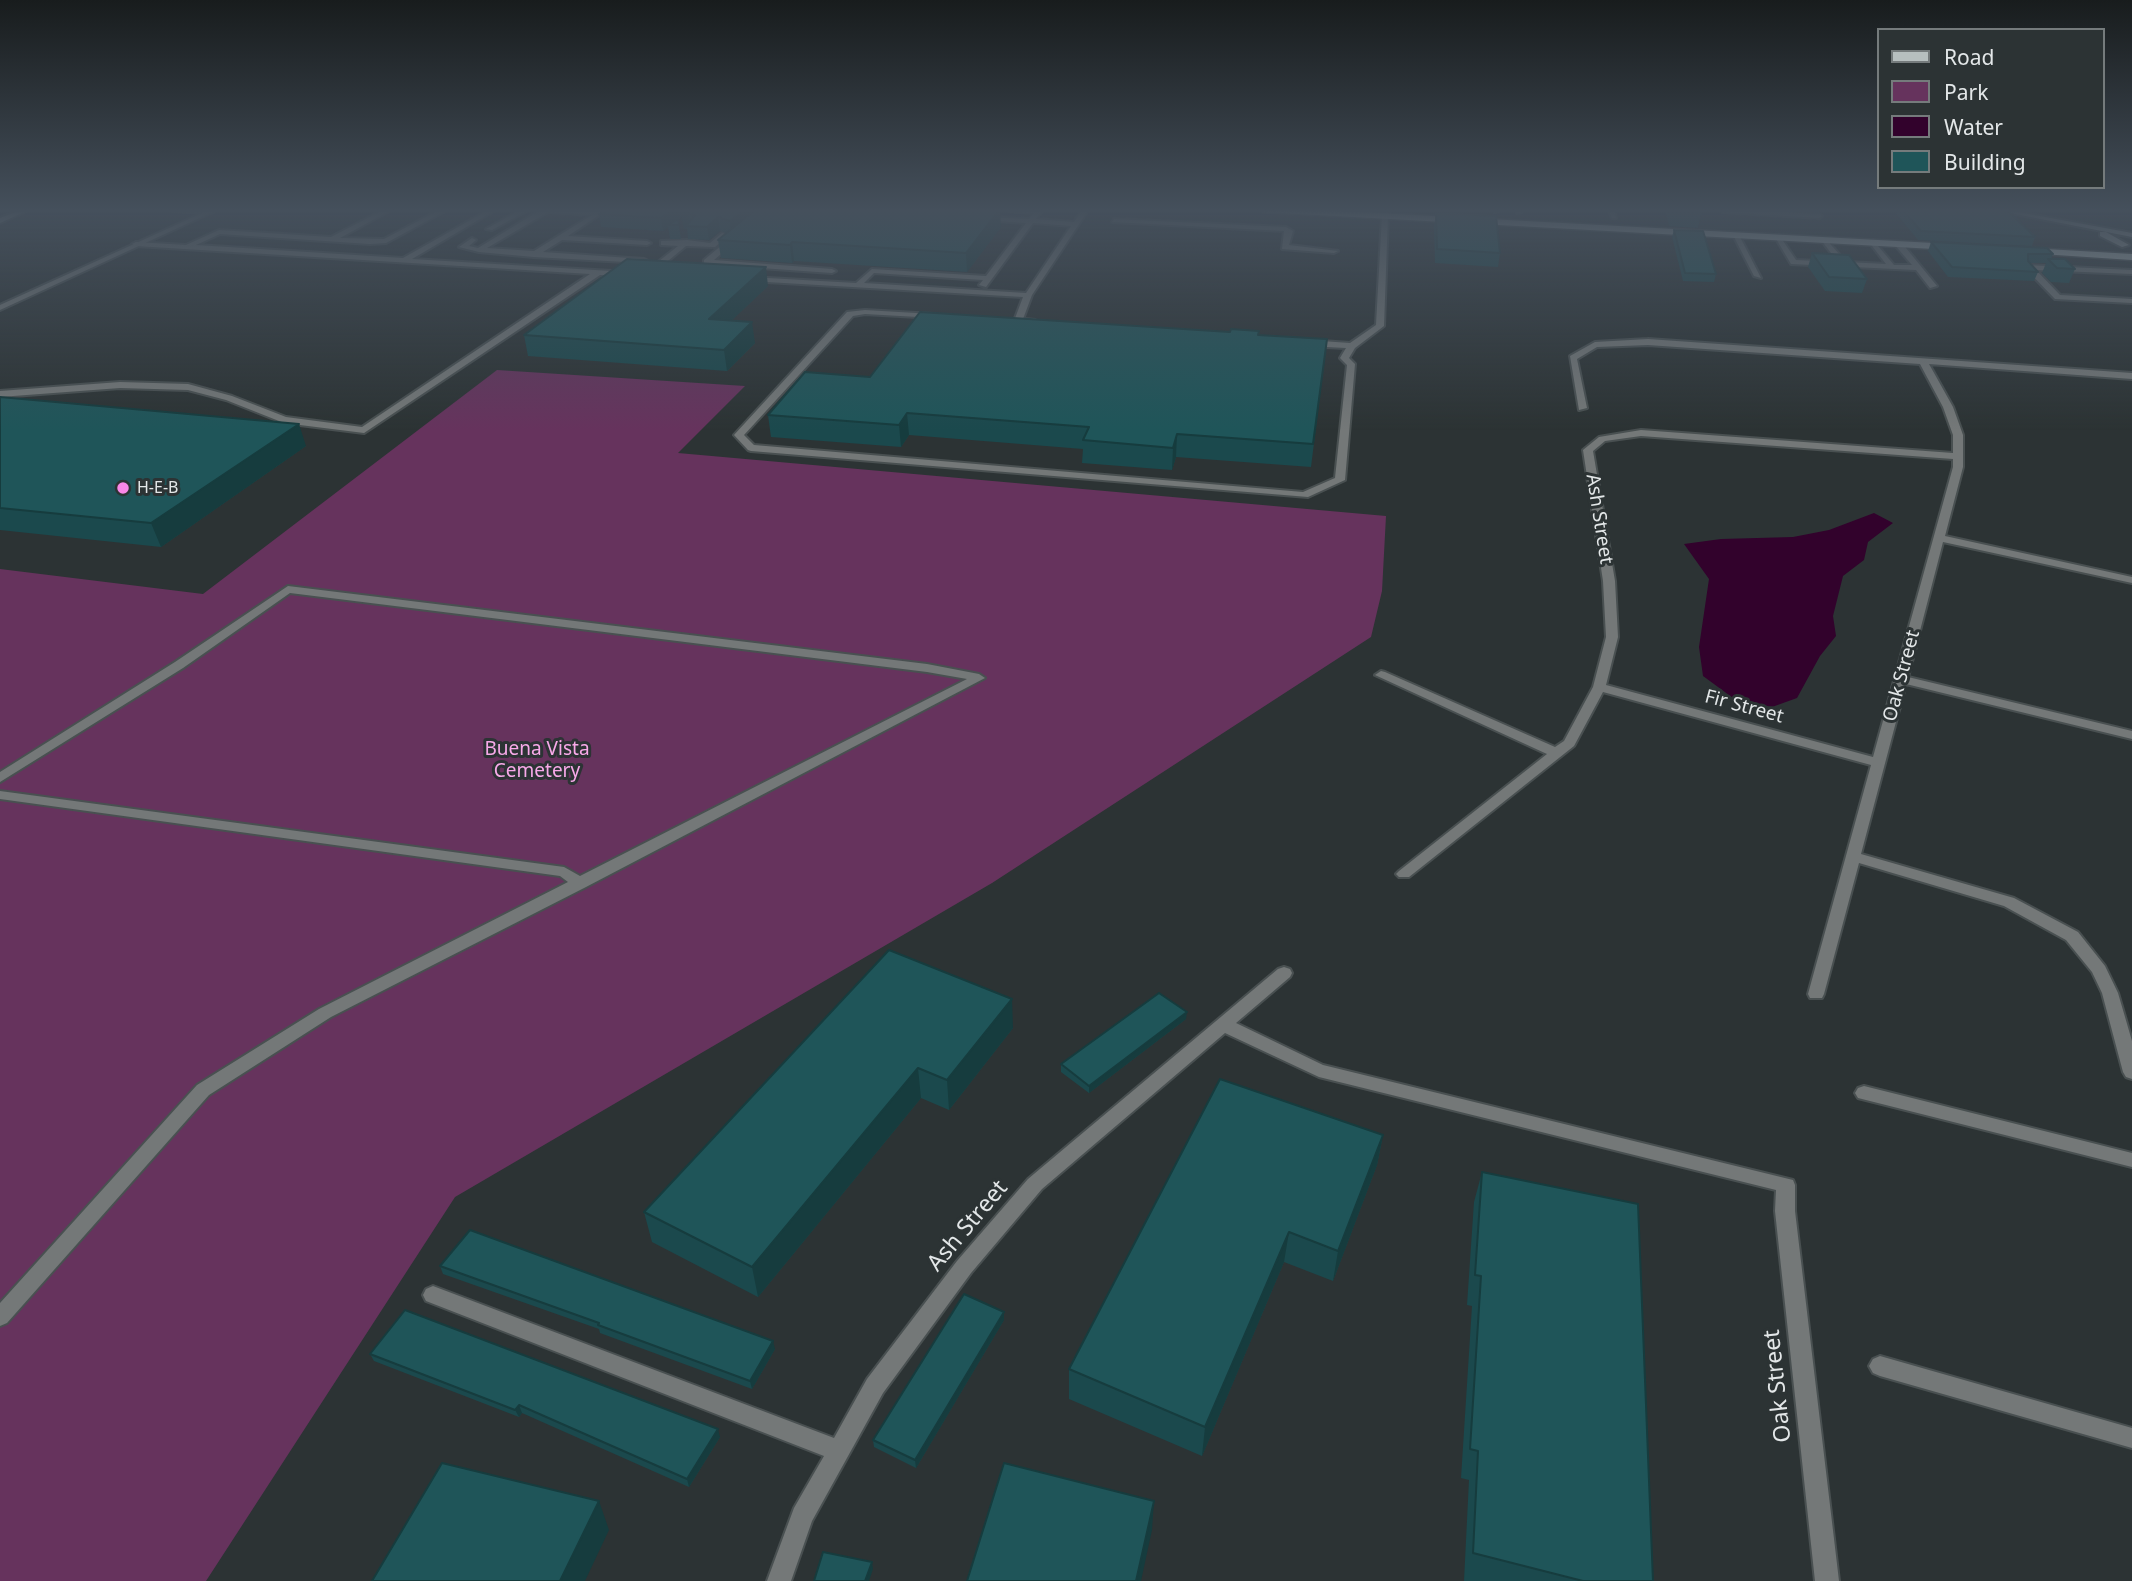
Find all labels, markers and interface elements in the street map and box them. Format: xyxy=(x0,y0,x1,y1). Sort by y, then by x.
legend xyxy=(1876,28,2104,189)
text: Road xyxy=(1944,43,1994,71)
text: Park xyxy=(1944,78,1988,106)
text: Water xyxy=(1944,113,2003,141)
text: Building xyxy=(1944,148,2026,176)
street label: Ash Street xyxy=(1581,472,1617,566)
place label: H-E-B xyxy=(137,478,178,498)
marker: H-E-B xyxy=(115,480,131,496)
street label: Oak Street xyxy=(1879,628,1925,724)
street label: Fir Street xyxy=(1702,686,1786,728)
park label: Buena Vista Cemetery xyxy=(484,739,590,783)
street label: Ash Street xyxy=(922,1175,1014,1277)
street label: Oak Street xyxy=(1758,1328,1798,1444)

